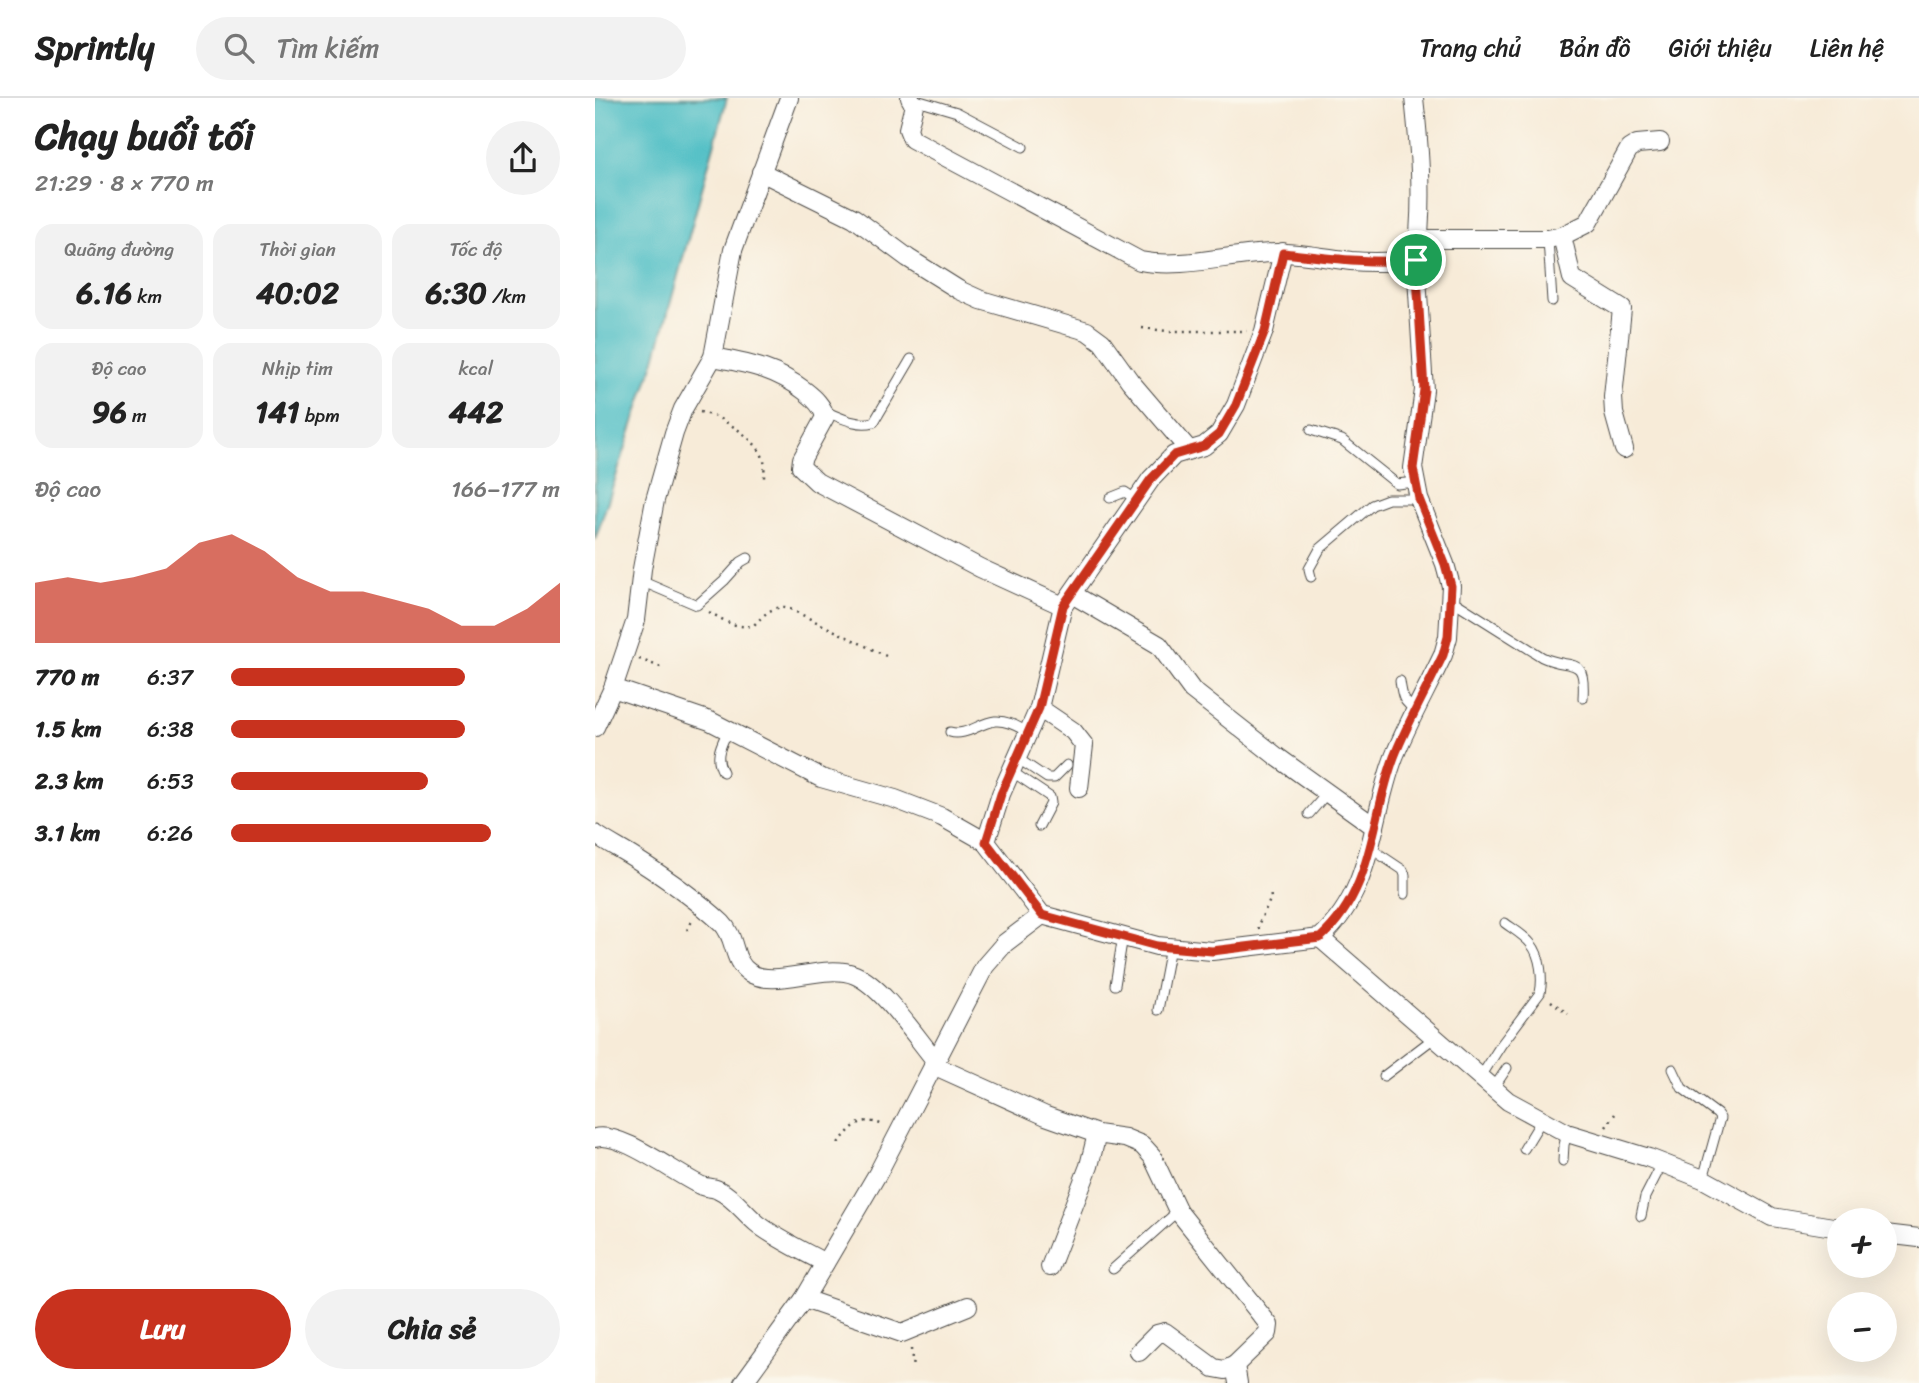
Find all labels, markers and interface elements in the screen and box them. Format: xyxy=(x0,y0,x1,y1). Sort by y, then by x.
search box xyxy=(196,17,686,80)
text: Sprintly xyxy=(35,19,154,77)
text: Tìm kiếm xyxy=(276,25,379,71)
text: Trang chủ xyxy=(1419,27,1521,69)
text: Bản đồ xyxy=(1559,27,1630,69)
text: Giới thiệu xyxy=(1668,27,1772,69)
text: Liên hệ xyxy=(1810,27,1884,69)
icon: search xyxy=(220,29,258,67)
text: Chạy buổi tối xyxy=(35,103,254,170)
button: share xyxy=(486,121,560,195)
text: 21:29 · 8 × 770 m xyxy=(35,163,214,204)
pin xyxy=(1386,230,1446,290)
text: Quãng đường xyxy=(64,233,174,266)
text: Thời gian xyxy=(259,233,336,266)
text: Tốc độ xyxy=(450,233,502,266)
icon: arrive xyxy=(1397,241,1435,279)
text: 6.16 xyxy=(76,266,132,320)
text: 40:02 xyxy=(256,266,339,320)
text: 6:30 xyxy=(426,266,487,320)
text: km xyxy=(132,280,162,313)
text: /km xyxy=(487,280,526,313)
text: Độ cao xyxy=(92,352,146,385)
text: Nhịp tim xyxy=(262,352,333,385)
text: kcal xyxy=(459,352,493,385)
text: 96 xyxy=(92,385,127,439)
text: 141 xyxy=(255,385,300,439)
text: 442 xyxy=(448,385,503,439)
text: m xyxy=(127,399,147,432)
text: bpm xyxy=(300,399,340,432)
text: Độ cao xyxy=(35,469,101,510)
text: 166–177 m xyxy=(451,469,560,510)
text: 770 m xyxy=(35,657,99,698)
text: 6:37 xyxy=(147,657,193,698)
text: 1.5 km xyxy=(35,709,102,750)
text: 6:38 xyxy=(147,709,194,750)
text: 2.3 km xyxy=(35,761,104,802)
text: 6:53 xyxy=(147,761,194,802)
text: 3.1 km xyxy=(35,813,100,854)
text: 6:26 xyxy=(147,813,193,854)
map controls xyxy=(1827,1208,1897,1362)
button: + xyxy=(1827,1208,1897,1278)
button: Lưu xyxy=(35,1289,291,1369)
button: Chia sẻ xyxy=(305,1289,560,1369)
button: − xyxy=(1827,1292,1897,1362)

